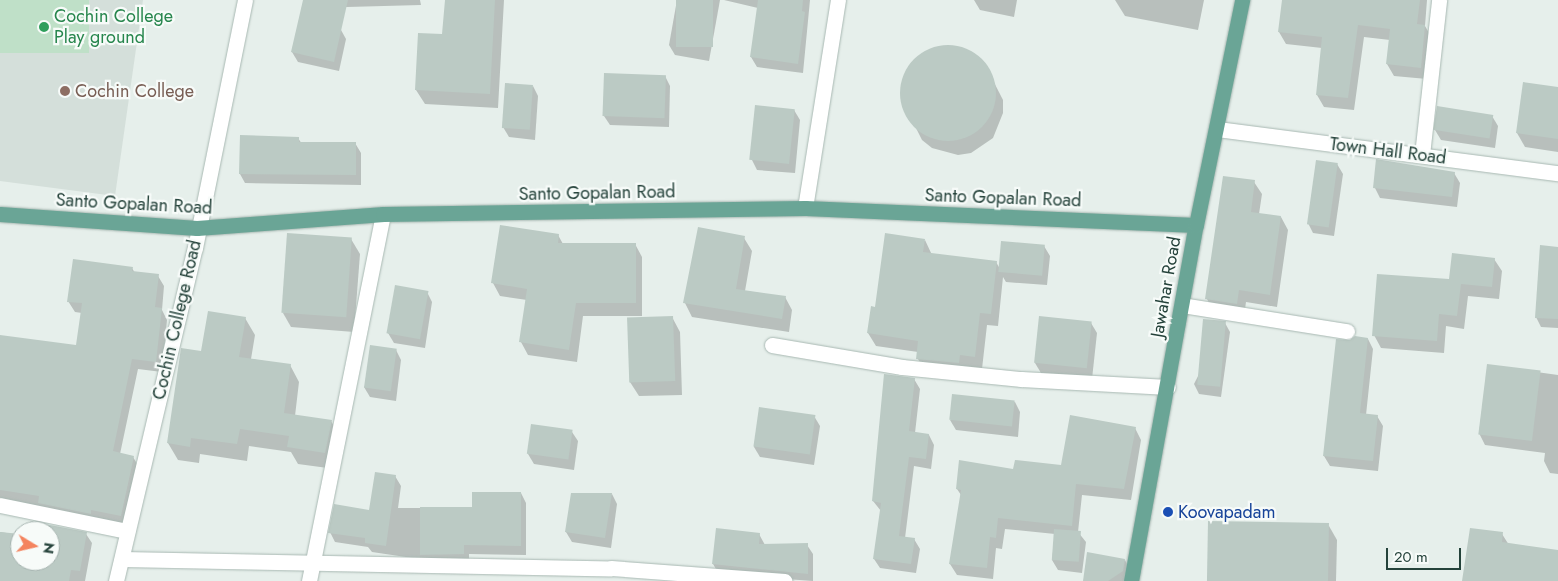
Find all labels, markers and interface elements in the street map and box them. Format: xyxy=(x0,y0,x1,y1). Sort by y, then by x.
place label: Cochin College Play ground xyxy=(54,6,173,48)
marker: Cochin College Play ground xyxy=(38,21,50,33)
place label: Cochin College xyxy=(75,80,194,102)
marker: Cochin College xyxy=(59,85,71,97)
street label: Town Hall Road xyxy=(1328,133,1448,169)
street label: Santo Gopalan Road xyxy=(518,181,676,205)
street label: Santo Gopalan Road xyxy=(924,184,1082,212)
street label: Santo Gopalan Road xyxy=(55,189,213,219)
street label: Jawahar Road xyxy=(1146,235,1186,339)
street label: Cochin College Road xyxy=(148,238,206,402)
place label: Koovapadam xyxy=(1178,501,1275,523)
marker: Koovapadam xyxy=(1162,506,1174,518)
north arrow xyxy=(10,521,60,571)
scale bar xyxy=(1388,538,1463,570)
text: N xyxy=(38,541,60,555)
text: 20 m xyxy=(1394,546,1428,568)

